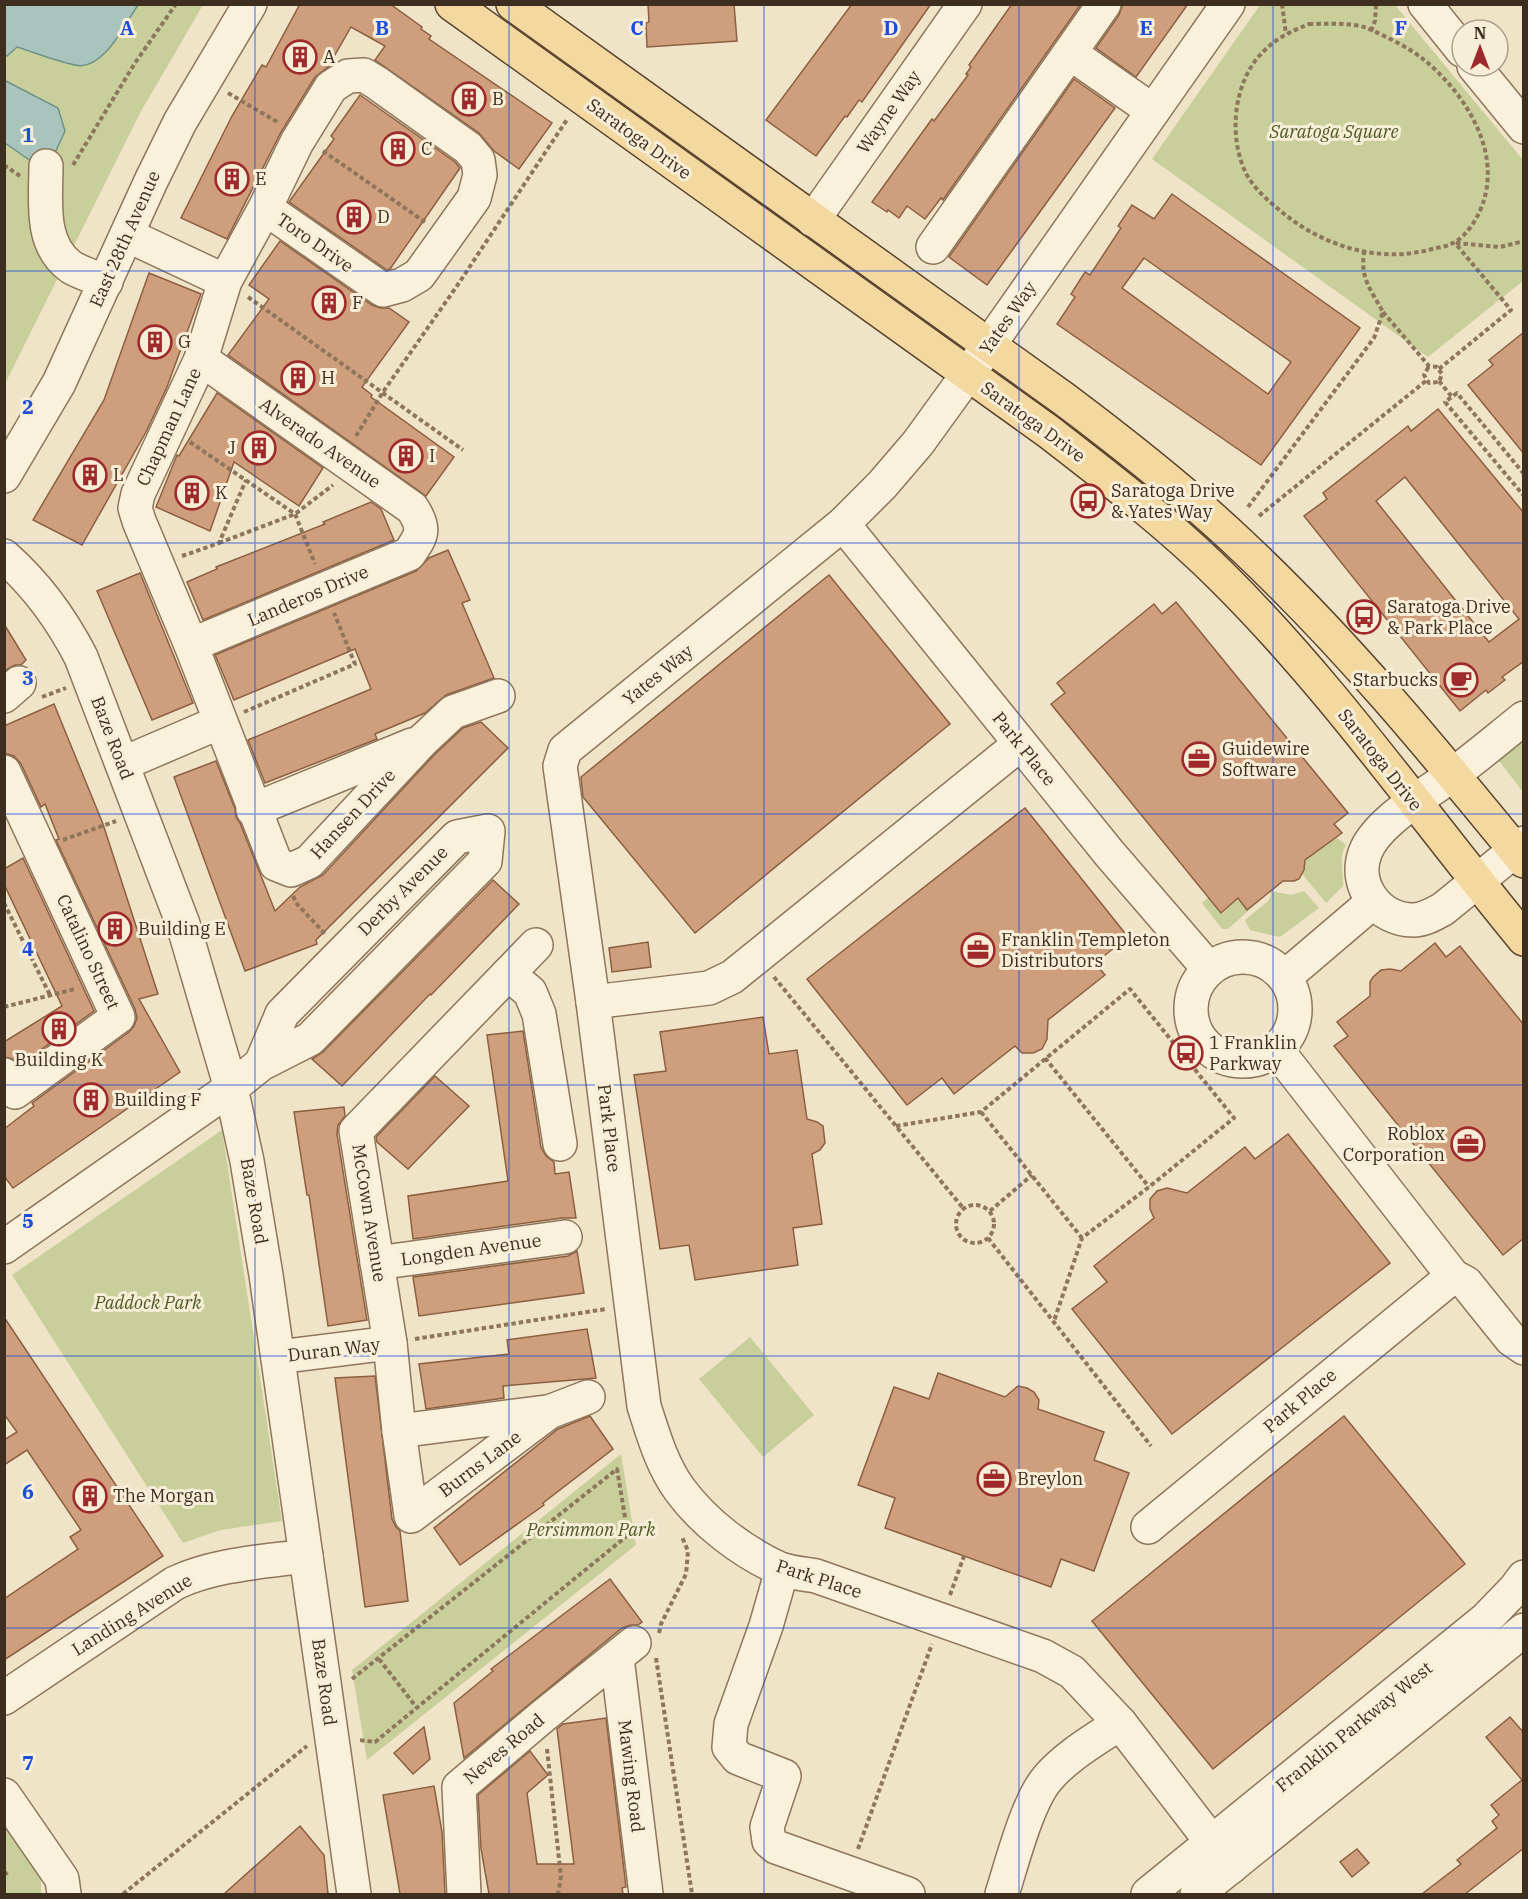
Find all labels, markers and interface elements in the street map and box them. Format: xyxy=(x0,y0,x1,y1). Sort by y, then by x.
text: A xyxy=(120,14,134,41)
text: B xyxy=(375,14,389,41)
text: C xyxy=(630,14,644,41)
text: D xyxy=(883,14,899,41)
text: E xyxy=(1139,14,1153,41)
text: F xyxy=(1395,14,1407,41)
north arrow xyxy=(1450,18,1510,78)
text: N xyxy=(1474,23,1486,43)
building icon: A xyxy=(282,39,318,75)
place label: A xyxy=(323,45,336,68)
street label: Wayne Way xyxy=(851,65,926,158)
building icon: B xyxy=(451,81,487,117)
place label: B xyxy=(492,87,504,110)
street label: Saratoga Drive xyxy=(582,93,696,184)
park label: Saratoga Square xyxy=(1269,120,1398,143)
text: 1 xyxy=(22,121,34,148)
building icon: C xyxy=(380,131,416,167)
place label: C xyxy=(421,137,433,160)
building icon: E xyxy=(214,161,250,197)
street label: East 28th Avenue xyxy=(84,167,165,311)
place label: E xyxy=(255,167,267,190)
building icon: D xyxy=(336,199,372,235)
place label: D xyxy=(377,205,390,228)
street label: Toro Drive xyxy=(272,208,358,277)
street label: Yates Way xyxy=(974,276,1041,359)
building icon: F xyxy=(311,285,347,321)
place label: F xyxy=(352,291,363,314)
building icon: G xyxy=(137,324,173,360)
place label: G xyxy=(178,330,191,353)
building icon: H xyxy=(280,360,316,396)
street label: Chapman Lane xyxy=(131,364,206,490)
place label: H xyxy=(321,366,335,389)
street label: Saratoga Drive xyxy=(976,376,1090,467)
street label: Alverado Avenue xyxy=(255,392,385,493)
text: 2 xyxy=(22,393,34,420)
building icon: J xyxy=(241,430,277,466)
place label: J xyxy=(228,436,236,459)
building icon: I xyxy=(388,438,424,474)
place label: I xyxy=(429,444,435,467)
building icon: L xyxy=(72,457,108,493)
place label: L xyxy=(113,463,124,486)
building icon: K xyxy=(174,475,210,511)
place label: Saratoga Drive & Yates Way xyxy=(1111,479,1235,523)
place label: K xyxy=(215,481,228,504)
bus stop icon: Saratoga Drive & Yates Way xyxy=(1070,483,1106,519)
street label: Landeros Drive xyxy=(244,560,372,631)
place label: Saratoga Drive & Park Place xyxy=(1387,595,1511,639)
bus stop icon: Saratoga Drive & Park Place xyxy=(1346,599,1382,635)
street label: Yates Way xyxy=(618,639,698,710)
cafe icon: Starbucks xyxy=(1443,662,1479,698)
text: 3 xyxy=(22,664,34,691)
place label: Starbucks xyxy=(1353,668,1438,691)
street label: Baze Road xyxy=(86,693,139,783)
street label: Saratoga Drive xyxy=(1333,704,1428,816)
street label: Park Place xyxy=(988,707,1061,790)
place label: Guidewire Software xyxy=(1222,737,1310,781)
office icon: Guidewire Software xyxy=(1181,741,1217,777)
street label: Hansen Drive xyxy=(305,764,400,864)
street label: Derby Avenue xyxy=(353,841,453,941)
street label: Catalino Street xyxy=(52,890,125,1013)
building icon: Building E xyxy=(97,911,133,947)
place label: Building E xyxy=(138,917,226,940)
place label: Franklin Templeton Distributors xyxy=(1001,928,1170,972)
office icon: Franklin Templeton Distributors xyxy=(960,932,996,968)
text: 4 xyxy=(22,935,34,962)
building icon: Building K xyxy=(41,1011,77,1047)
place label: 1 Franklin Parkway xyxy=(1209,1031,1297,1075)
bus stop icon: 1 Franklin Parkway xyxy=(1168,1035,1204,1071)
place label: Building K xyxy=(15,1048,104,1071)
building icon: Building F xyxy=(73,1082,109,1118)
street label: Park Place xyxy=(593,1083,626,1173)
place label: Building F xyxy=(114,1088,201,1111)
place label: Roblox Corporation xyxy=(1343,1122,1445,1166)
office icon: Roblox Corporation xyxy=(1450,1126,1486,1162)
street label: McCown Avenue xyxy=(347,1142,392,1284)
street label: Baze Road xyxy=(236,1156,273,1246)
text: 5 xyxy=(22,1207,34,1234)
street label: Longden Avenue xyxy=(399,1228,543,1271)
park label: Paddock Park xyxy=(93,1291,202,1314)
street label: Duran Way xyxy=(286,1332,382,1367)
street label: Park Place xyxy=(1258,1363,1341,1438)
street label: Burns Lane xyxy=(434,1425,525,1502)
office icon: Breylon xyxy=(976,1461,1012,1497)
place label: Breylon xyxy=(1017,1467,1083,1490)
text: 6 xyxy=(22,1478,34,1505)
building icon: The Morgan xyxy=(72,1478,108,1514)
place label: The Morgan xyxy=(113,1484,215,1507)
park label: Persimmon Park xyxy=(525,1518,656,1541)
street label: Park Place xyxy=(773,1554,865,1603)
street label: Landing Avenue xyxy=(67,1568,196,1661)
street label: Baze Road xyxy=(307,1637,342,1727)
street label: Franklin Parkway West xyxy=(1271,1656,1437,1797)
street label: Neves Road xyxy=(459,1708,549,1789)
street label: Mawing Road xyxy=(613,1718,650,1834)
text: 7 xyxy=(22,1749,34,1776)

